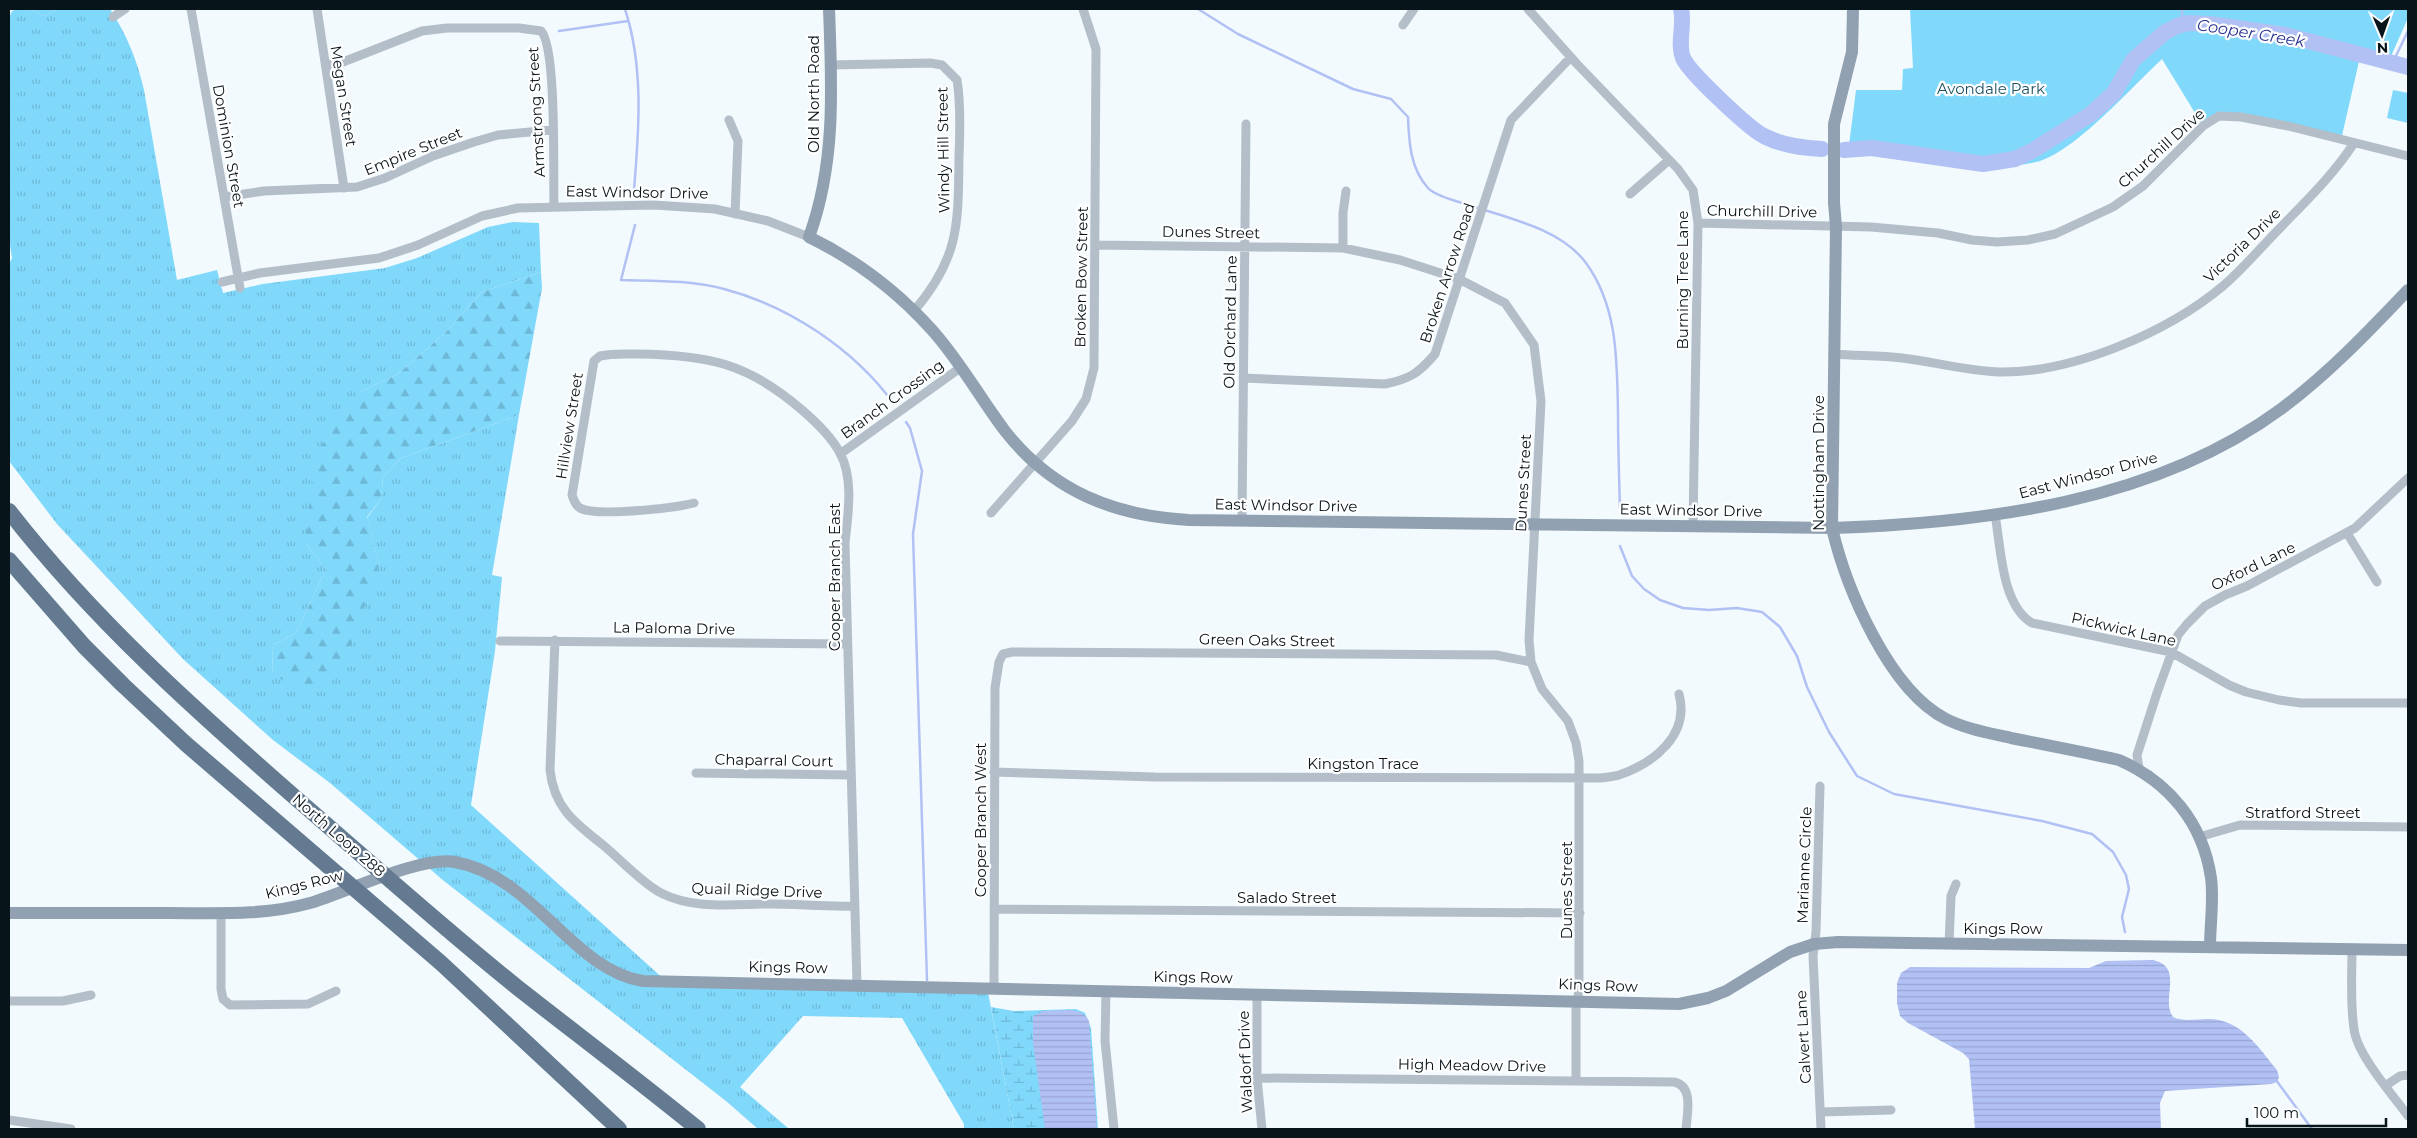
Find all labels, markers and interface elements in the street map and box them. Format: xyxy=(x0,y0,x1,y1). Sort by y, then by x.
north arrow xyxy=(2357,10,2407,60)
water label: Cooper Creek xyxy=(2196,15,2308,51)
street label: Old North Road xyxy=(804,35,823,153)
text: N xyxy=(2376,39,2388,57)
street label: Megan Street xyxy=(327,44,361,148)
street label: Armstrong Street xyxy=(523,46,549,178)
park label: Avondale Park xyxy=(1937,79,2045,98)
street label: Dominion Street xyxy=(209,83,249,209)
street label: Windy Hill Street xyxy=(932,87,954,213)
street label: Churchill Drive xyxy=(2114,104,2208,192)
street label: Empire Street xyxy=(361,123,465,179)
street label: East Windsor Drive xyxy=(565,181,709,203)
street label: Broken Arrow Road xyxy=(1415,200,1479,346)
street label: Churchill Drive xyxy=(1707,201,1817,221)
street label: Victoria Drive xyxy=(2199,203,2285,287)
street label: Broken Bow Street xyxy=(1070,206,1092,348)
street label: Burning Tree Lane xyxy=(1673,211,1692,349)
street label: Dunes Street xyxy=(1162,222,1260,242)
street label: Old Orchard Lane xyxy=(1219,255,1241,389)
street label: Branch Crossing xyxy=(837,355,947,443)
street label: Hillview Street xyxy=(551,371,587,481)
street label: Nottingham Drive xyxy=(1809,395,1828,531)
street label: Dunes Street xyxy=(1511,433,1535,533)
street label: East Windsor Drive xyxy=(2017,447,2159,503)
street label: East Windsor Drive xyxy=(1214,494,1358,516)
street label: East Windsor Drive xyxy=(1619,499,1763,521)
street label: Cooper Branch East xyxy=(825,503,844,651)
street label: Oxford Lane xyxy=(2208,537,2298,595)
street label: Pickwick Lane xyxy=(2070,608,2178,650)
street label: La Paloma Drive xyxy=(613,617,735,639)
street label: Green Oaks Street xyxy=(1199,629,1335,651)
street label: Cooper Branch West xyxy=(971,743,990,897)
street label: Chaparral Court xyxy=(714,749,834,771)
street label: Kingston Trace xyxy=(1307,754,1419,773)
street label: North Loop 288 xyxy=(289,789,389,881)
street label: Stratford Street xyxy=(2245,803,2361,822)
street label: Marianne Circle xyxy=(1792,806,1816,924)
street label: Dunes Street xyxy=(1557,841,1576,939)
street label: Kings Row xyxy=(263,865,346,903)
street label: Quail Ridge Drive xyxy=(691,878,823,902)
street label: Salado Street xyxy=(1237,888,1337,907)
street label: Kings Row xyxy=(1963,919,2044,938)
street label: Kings Row xyxy=(748,957,829,977)
street label: Kings Row xyxy=(1153,967,1234,987)
street label: Kings Row xyxy=(1558,974,1639,996)
street label: Calvert Lane xyxy=(1791,990,1815,1084)
street label: Waldorf Drive xyxy=(1234,1010,1256,1114)
street label: High Meadow Drive xyxy=(1398,1054,1546,1076)
scale bar xyxy=(2247,1096,2386,1128)
text: 100 m xyxy=(2254,1103,2299,1122)

